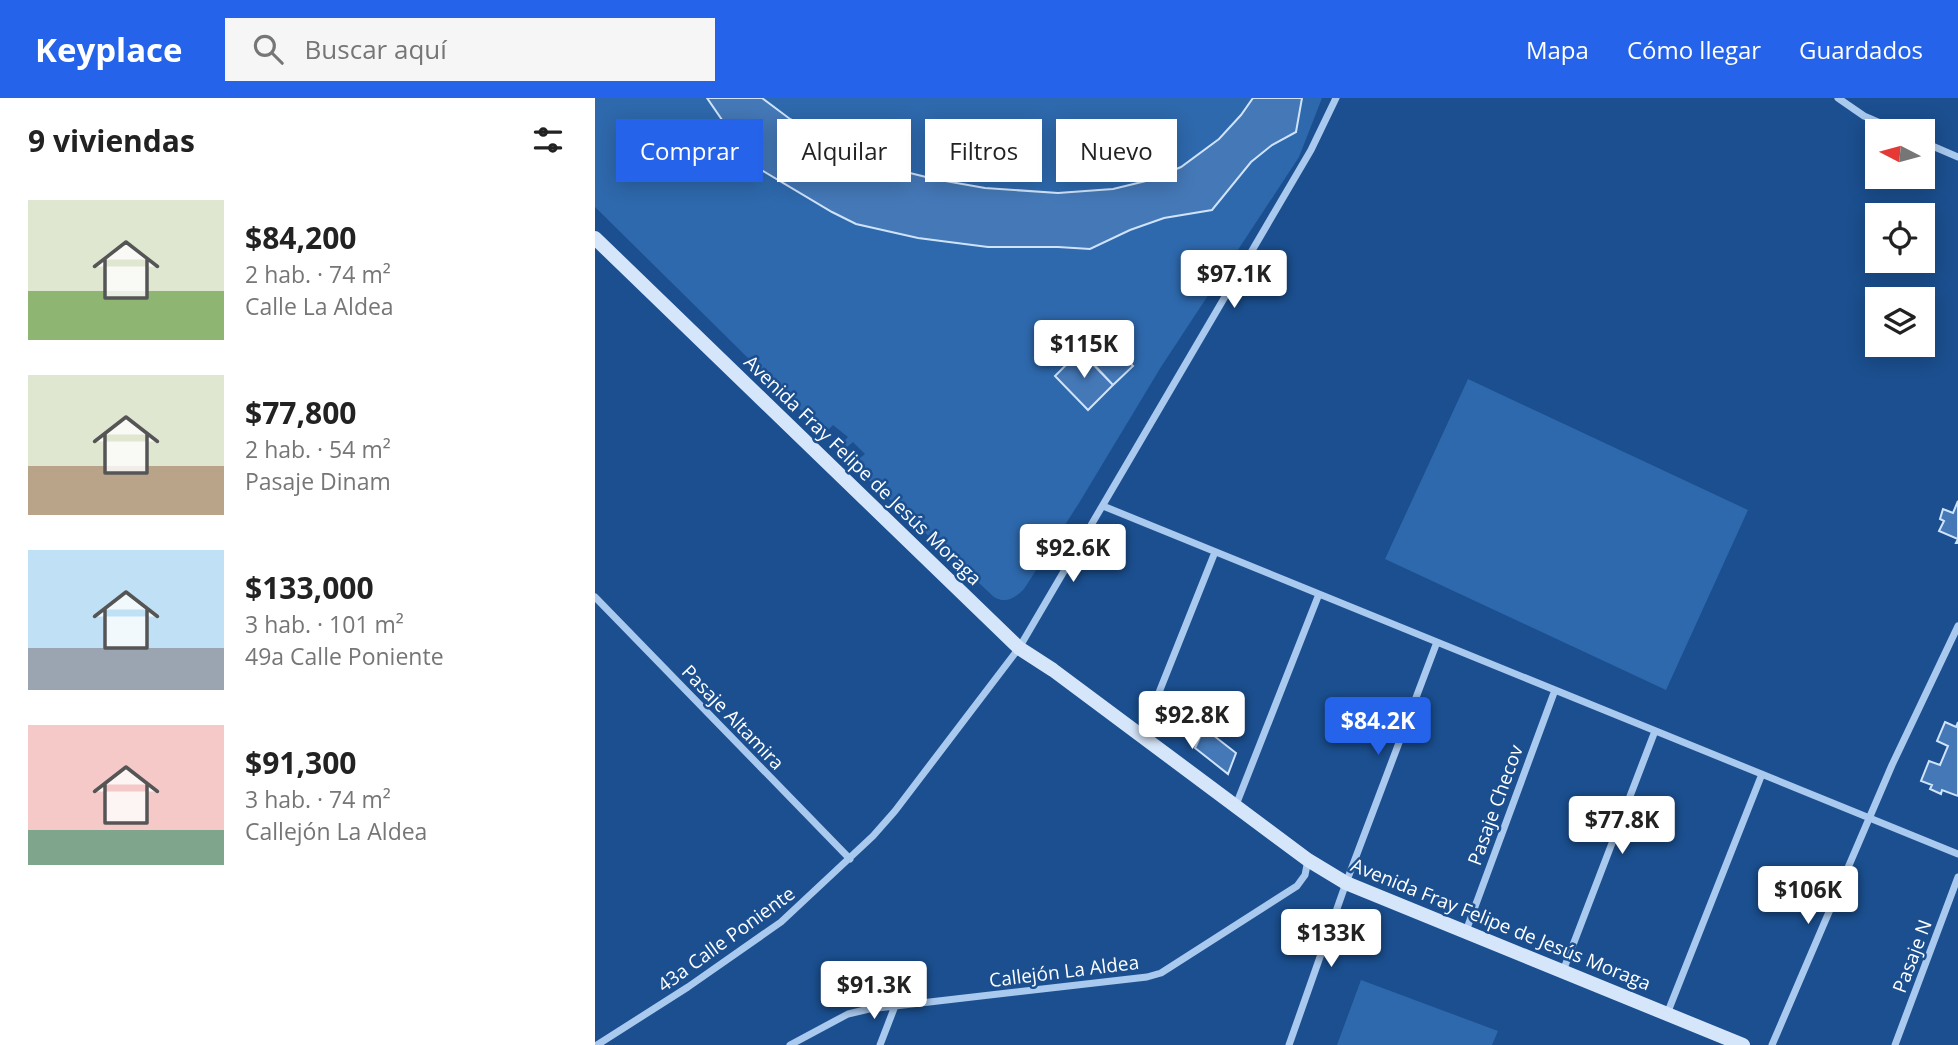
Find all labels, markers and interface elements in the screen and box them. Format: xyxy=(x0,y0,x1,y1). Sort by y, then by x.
search box xyxy=(225,18,715,81)
text: Keyplace xyxy=(35,27,183,72)
icon: search xyxy=(249,30,287,68)
text: Buscar aquí xyxy=(305,31,447,67)
text: Mapa xyxy=(1526,33,1589,66)
text: Cómo llegar xyxy=(1627,33,1761,66)
text: Guardados xyxy=(1799,33,1923,66)
chip: Comprar xyxy=(616,119,763,182)
chip: Alquilar xyxy=(777,119,911,182)
chip: Filtros xyxy=(925,119,1042,182)
chip: Nuevo xyxy=(1056,119,1177,182)
north arrow xyxy=(1865,119,1935,189)
map controls xyxy=(1865,119,1935,357)
text: 9 viviendas xyxy=(28,120,195,161)
icon: filters xyxy=(529,121,567,159)
button: locate xyxy=(1865,203,1935,273)
text: $84,200 xyxy=(245,217,356,258)
icon: home xyxy=(84,228,168,312)
pin: $97.1K xyxy=(1177,250,1291,310)
text: $97.1K xyxy=(1197,257,1271,289)
text: 2 hab. · 74 m² xyxy=(245,258,391,290)
button: layers xyxy=(1865,287,1935,357)
text: Calle La Aldea xyxy=(245,290,394,322)
pin: $115K xyxy=(1035,320,1133,380)
text: $115K xyxy=(1050,327,1118,359)
street label: Avenida Fray Felipe de Jesús Moraga xyxy=(738,349,988,591)
text: $77,800 xyxy=(245,392,356,433)
icon: home xyxy=(84,403,168,487)
text: 2 hab. · 54 m² xyxy=(245,433,391,465)
text: Pasaje Dinam xyxy=(245,465,391,497)
pin: $92.6K xyxy=(1016,524,1130,584)
text: $92.6K xyxy=(1036,531,1110,563)
text: $133,000 xyxy=(245,567,374,608)
icon: home xyxy=(84,578,168,662)
text: 3 hab. · 101 m² xyxy=(245,608,404,640)
text: 49a Calle Poniente xyxy=(245,640,444,672)
street label: Pasaje Altamira xyxy=(676,659,790,775)
pin: $92.8K xyxy=(1135,692,1249,751)
text: $92.8K xyxy=(1155,698,1229,730)
pin: $84.2K xyxy=(1321,698,1435,757)
text: $84.2K xyxy=(1341,704,1415,736)
street label: Pasaje Checov xyxy=(1461,741,1529,869)
text: $91,300 xyxy=(245,742,356,783)
icon: home xyxy=(84,753,168,837)
text: 3 hab. · 74 m² xyxy=(245,783,391,815)
pin: $77.8K xyxy=(1565,796,1679,856)
text: $77.8K xyxy=(1585,803,1659,835)
text: Callejón La Aldea xyxy=(245,815,427,847)
street label: Avenida Fray Felipe de Jesús Moraga xyxy=(1347,852,1655,996)
pin: $106K xyxy=(1759,866,1857,926)
text: $106K xyxy=(1774,873,1842,905)
street label: 43a Calle Poniente xyxy=(652,880,800,998)
pin: $133K xyxy=(1282,910,1380,969)
text: $133K xyxy=(1297,916,1365,948)
street label: Pasaje N xyxy=(1886,916,1938,996)
street label: Callejón La Aldea xyxy=(988,949,1140,993)
pin: $91.3K xyxy=(817,962,931,1021)
text: $91.3K xyxy=(837,968,911,1000)

